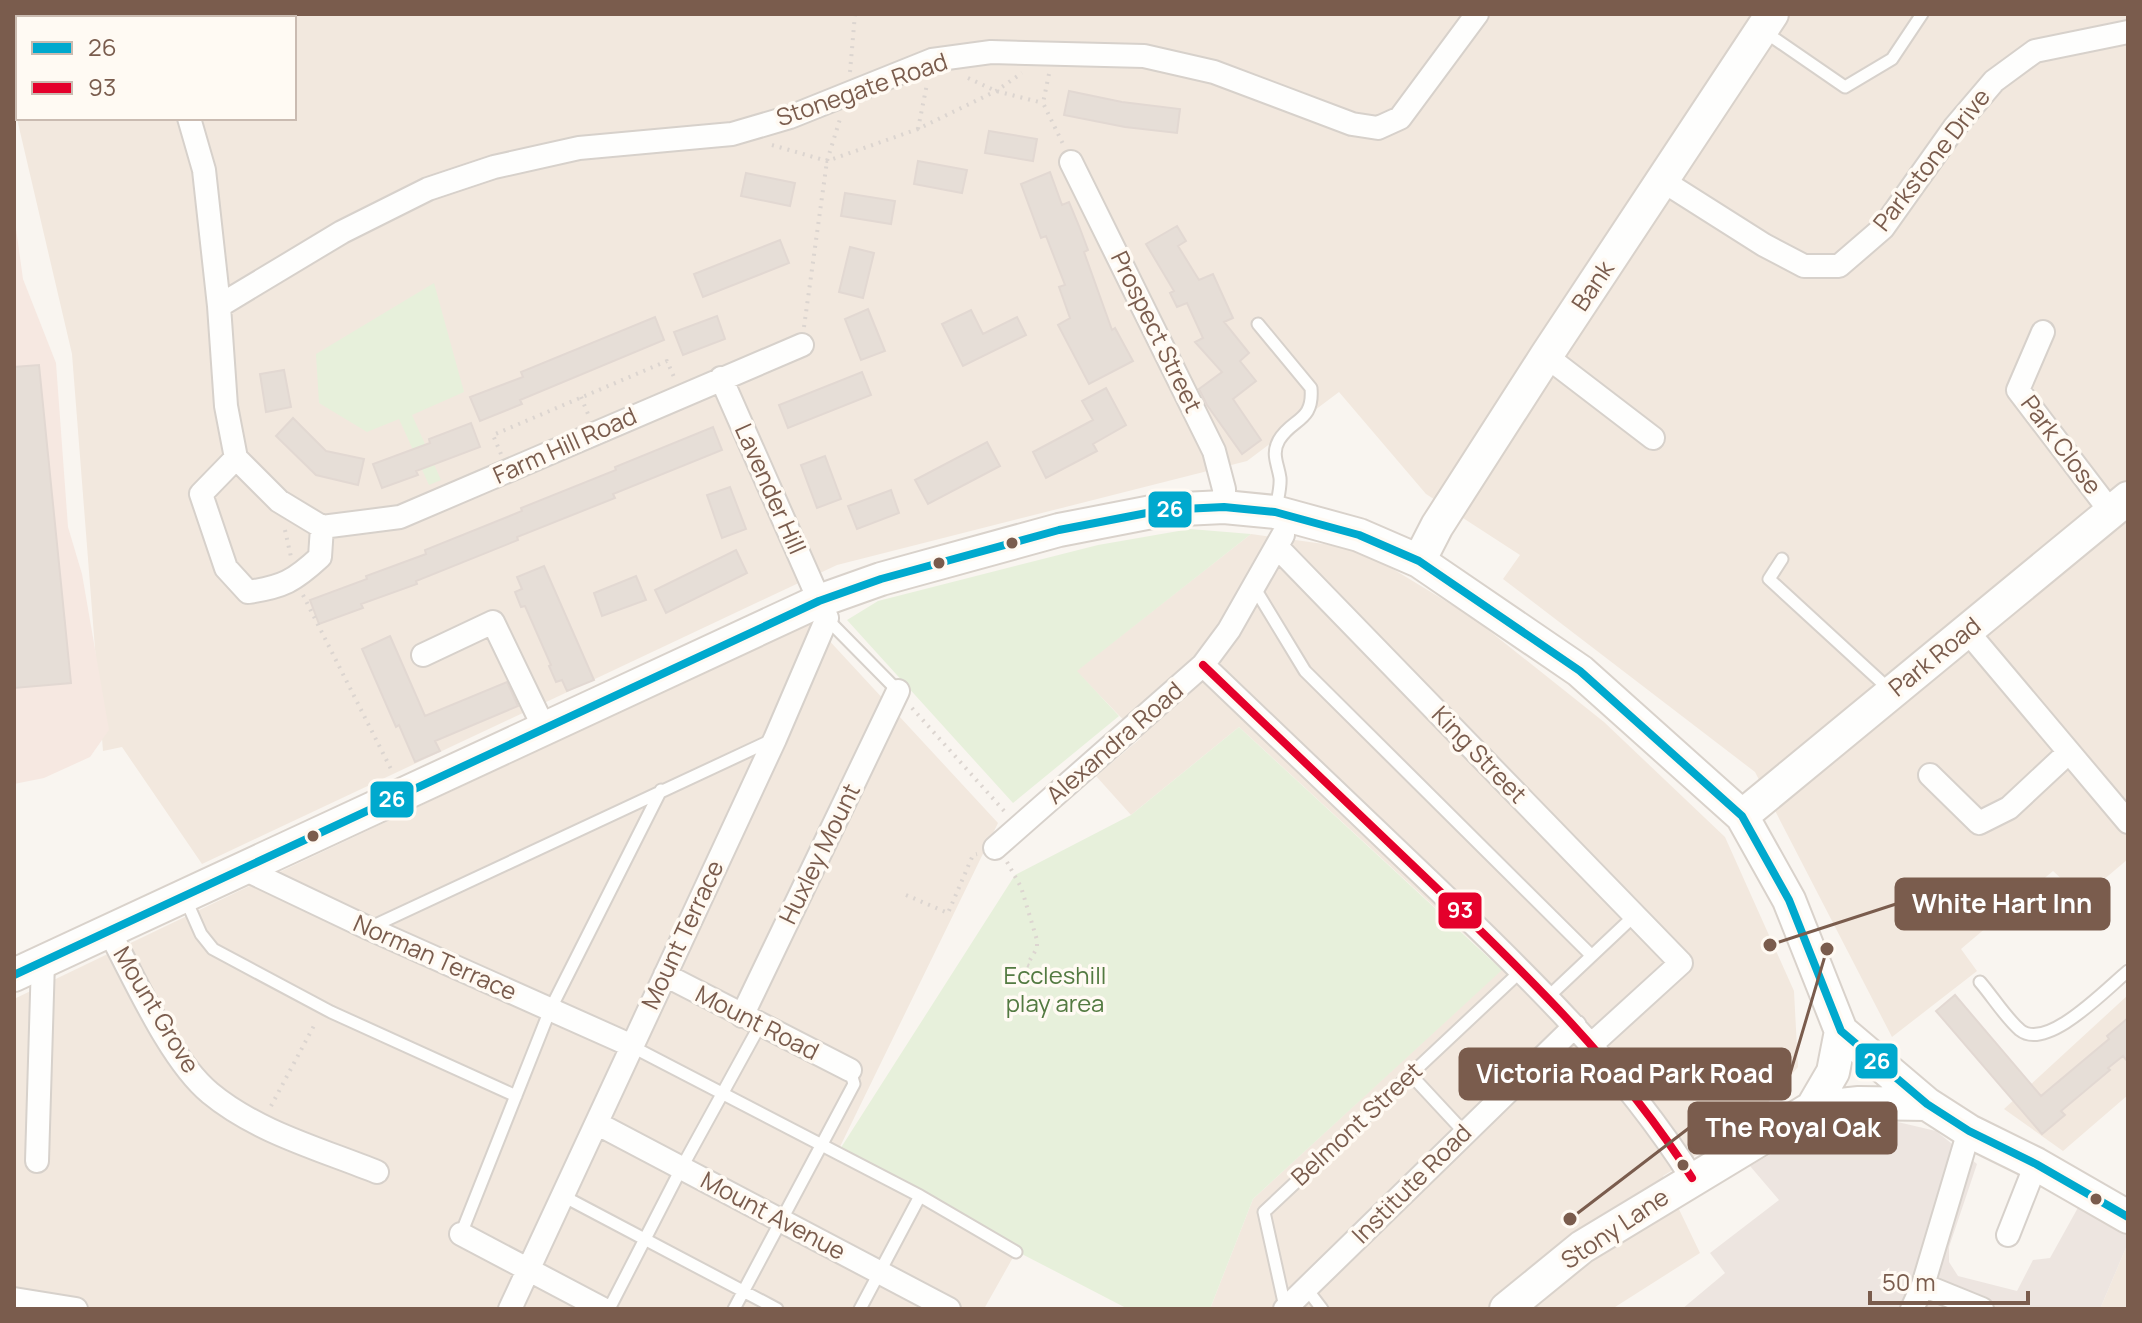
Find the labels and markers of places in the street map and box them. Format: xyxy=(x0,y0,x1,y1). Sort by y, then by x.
unlabelled marker xyxy=(1004,535,1020,551)
unlabelled marker xyxy=(931,555,947,571)
unlabelled marker xyxy=(305,828,321,844)
callout: White Hart Inn xyxy=(1896,879,2109,929)
callout: Victoria Road Park Road xyxy=(1460,1049,1790,1099)
callout: The Royal Oak xyxy=(1689,1103,1896,1153)
unlabelled marker xyxy=(1675,1157,1691,1173)
unlabelled marker xyxy=(2088,1191,2104,1207)

